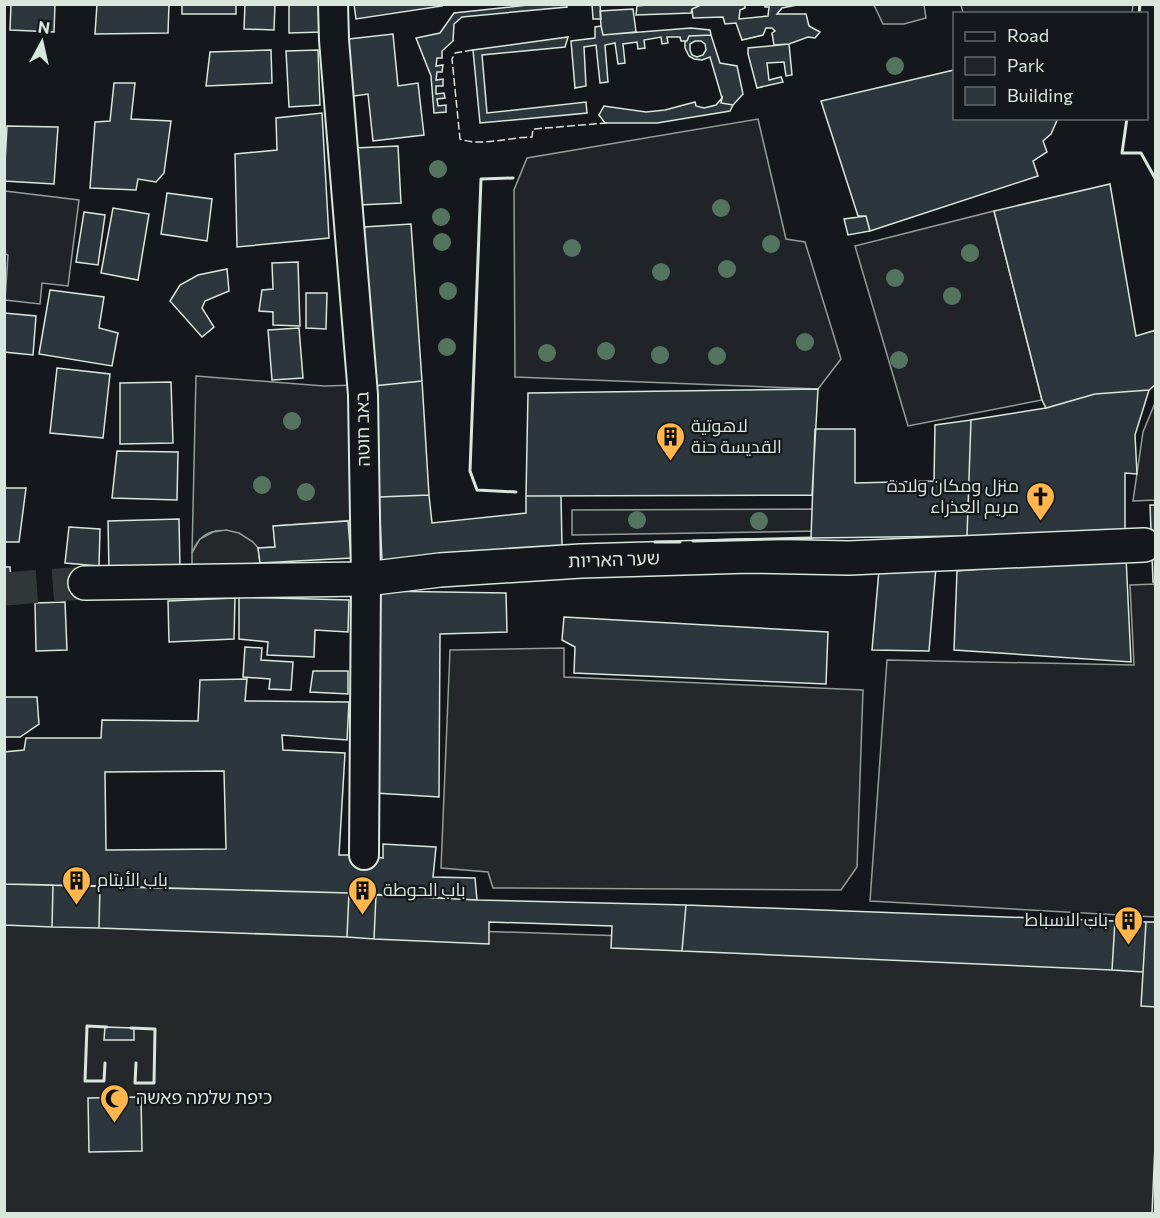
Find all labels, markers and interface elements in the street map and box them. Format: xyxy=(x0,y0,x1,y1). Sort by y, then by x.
north arrow xyxy=(12,12,72,72)
legend xyxy=(953,12,1148,120)
text: N xyxy=(37,16,51,37)
text: Road xyxy=(1007,24,1049,46)
text: Park xyxy=(1007,54,1045,76)
text: Building xyxy=(1007,84,1073,106)
street label: באב חוטה xyxy=(350,391,374,467)
place label: لاهوتية القديسة حنة xyxy=(691,414,782,457)
building icon: لاهوتية القديسة حنة xyxy=(654,420,686,462)
place label: منزل ومكان ولادة مريم العذراء xyxy=(887,474,1019,519)
church icon: منزل ومكان ولادة مريم العذراء xyxy=(1024,480,1056,522)
street label: שער האריות xyxy=(568,546,660,572)
building icon: باب الأيتام xyxy=(60,864,92,906)
place label: باب الأيتام xyxy=(97,868,168,892)
building icon: باب الحوطة xyxy=(346,874,378,916)
place label: باب الحوطة xyxy=(383,878,466,901)
building icon: باب الاسباط xyxy=(1113,904,1145,946)
place label: باب الاسباط xyxy=(1025,908,1108,930)
mosque icon: כיפת שלמה פאשה xyxy=(99,1082,131,1124)
place label: כיפת שלמה פאשה xyxy=(136,1086,272,1108)

